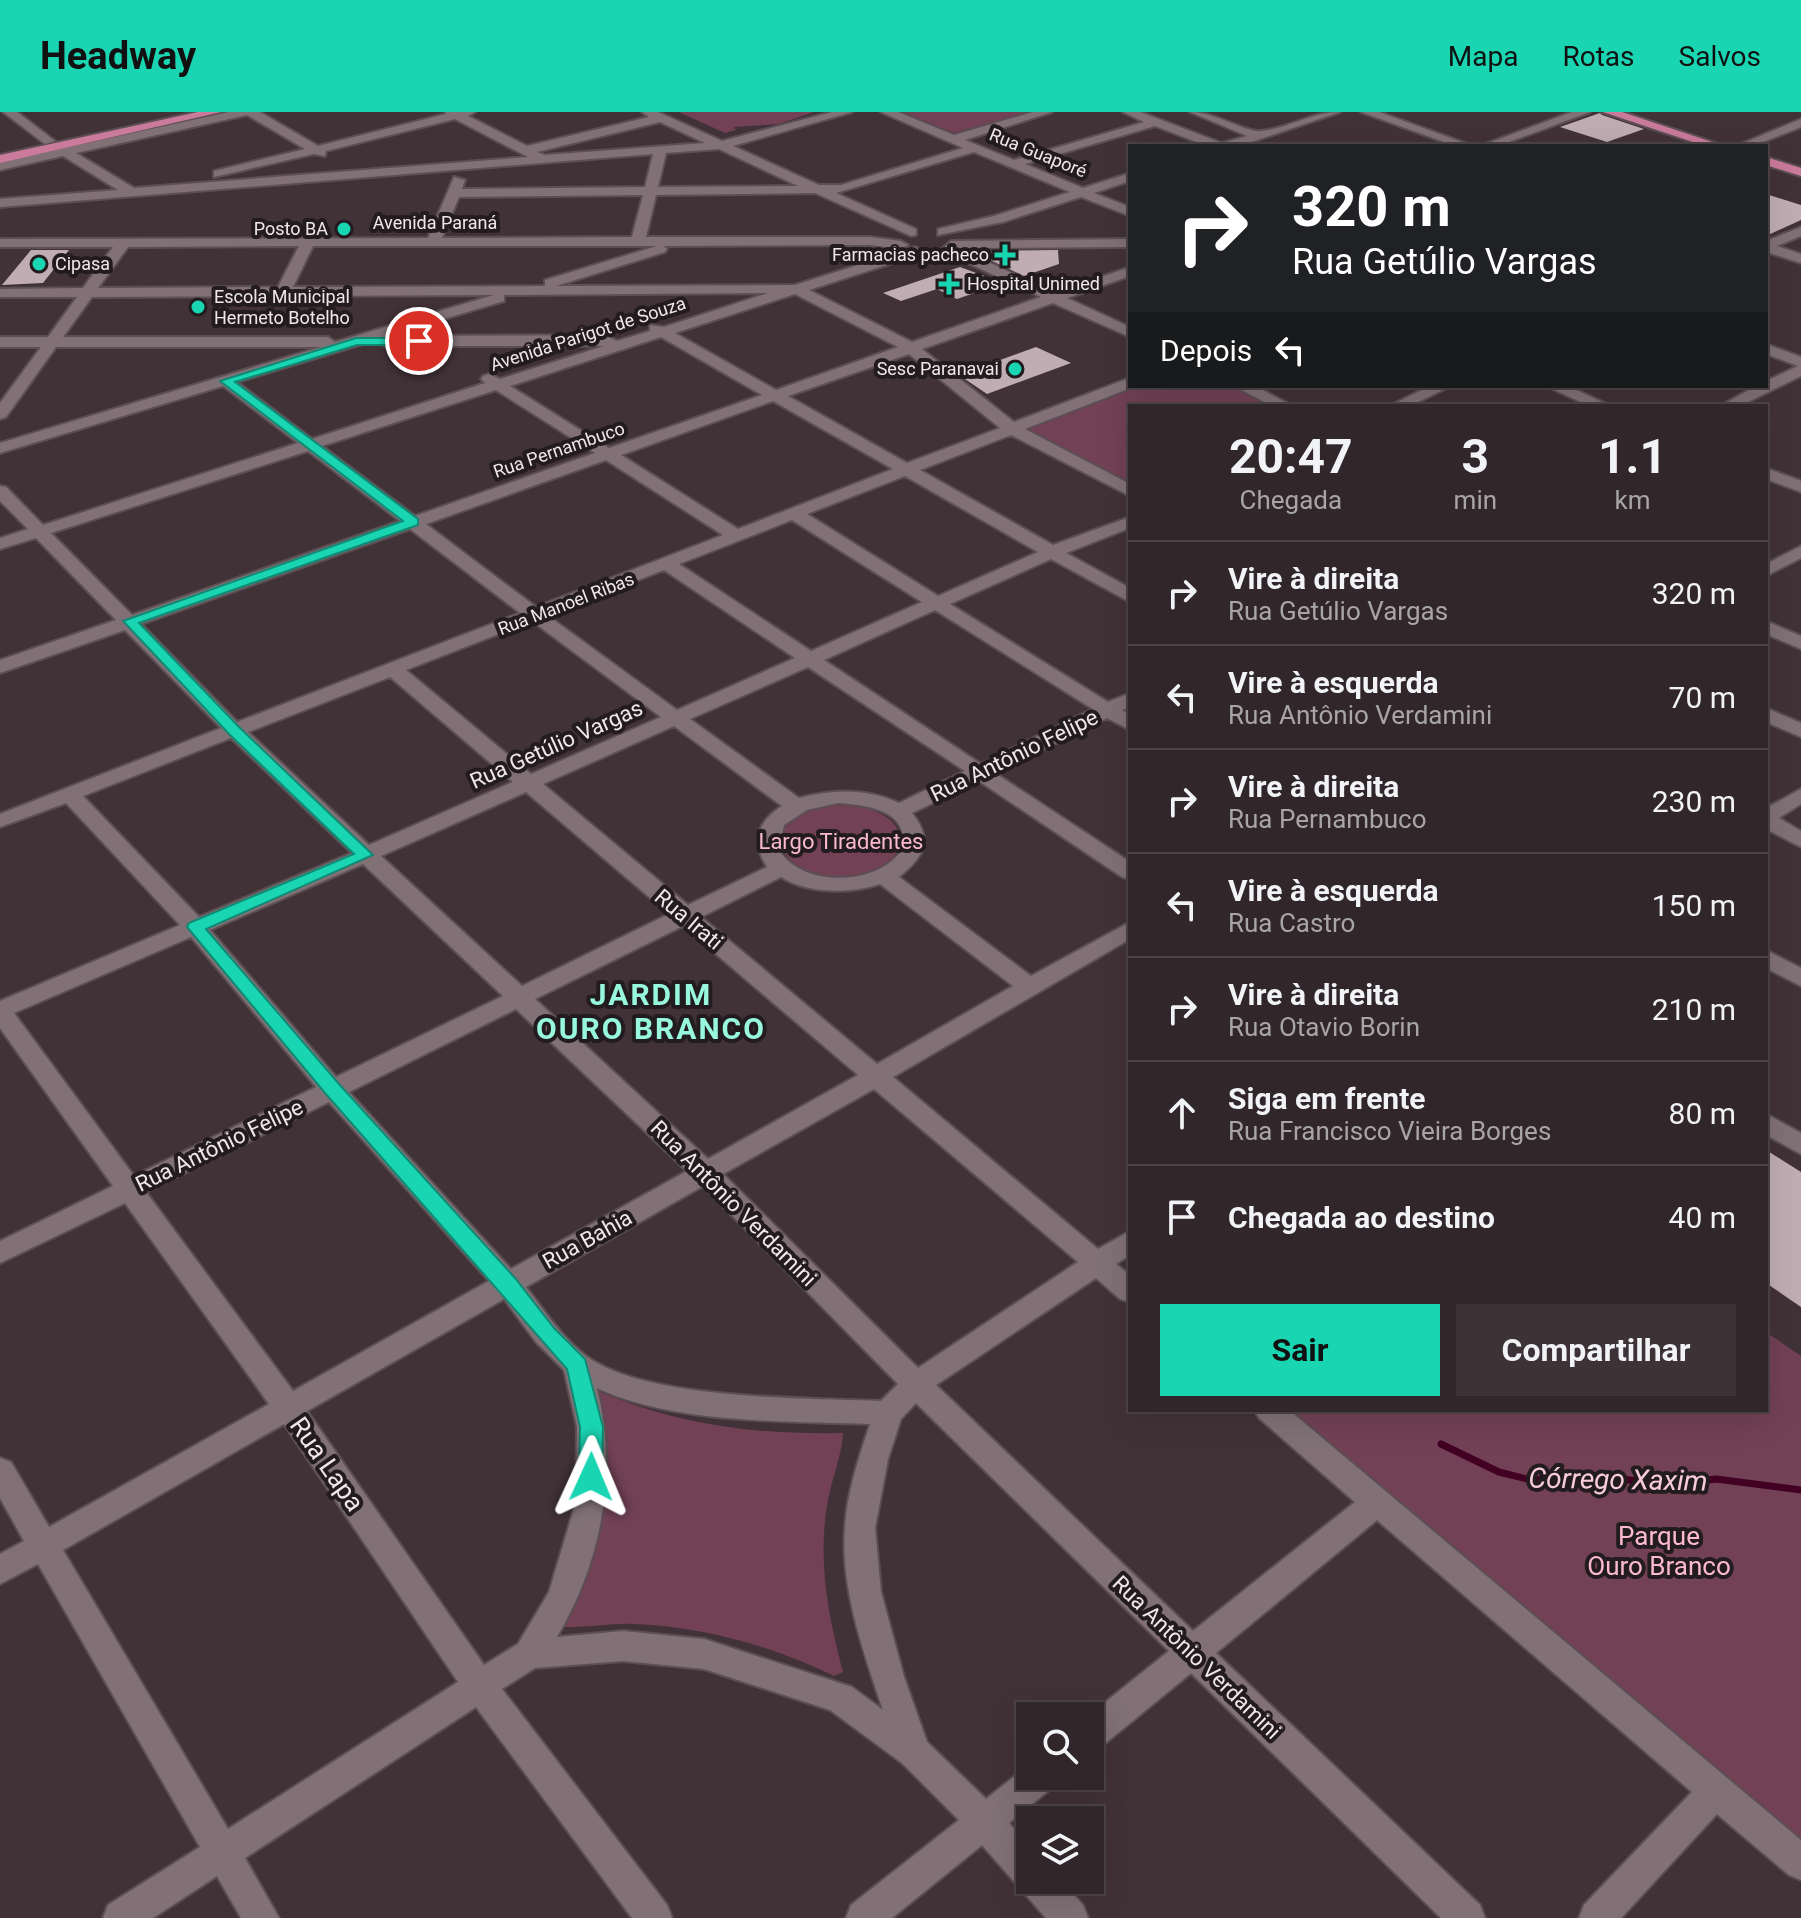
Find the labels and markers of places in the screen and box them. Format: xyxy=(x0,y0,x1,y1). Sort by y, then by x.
place label: Posto BA xyxy=(254,218,328,239)
marker: Posto BA xyxy=(335,220,353,238)
place label: Farmacias pacheco xyxy=(832,244,989,265)
marker: Farmacias pacheco xyxy=(996,246,1014,264)
place label: Cipasa xyxy=(55,253,110,274)
marker: Cipasa xyxy=(30,255,48,273)
marker: Hospital Unimed xyxy=(938,273,960,295)
place label: Hospital Unimed xyxy=(967,273,1100,294)
place label: Escola Municipal Hermeto Botelho xyxy=(214,286,350,328)
marker: Escola Municipal Hermeto Botelho xyxy=(189,298,207,316)
pin xyxy=(385,307,453,375)
place label: Sesc Paranavai xyxy=(877,358,999,379)
marker: Sesc Paranavai xyxy=(1006,360,1024,378)

